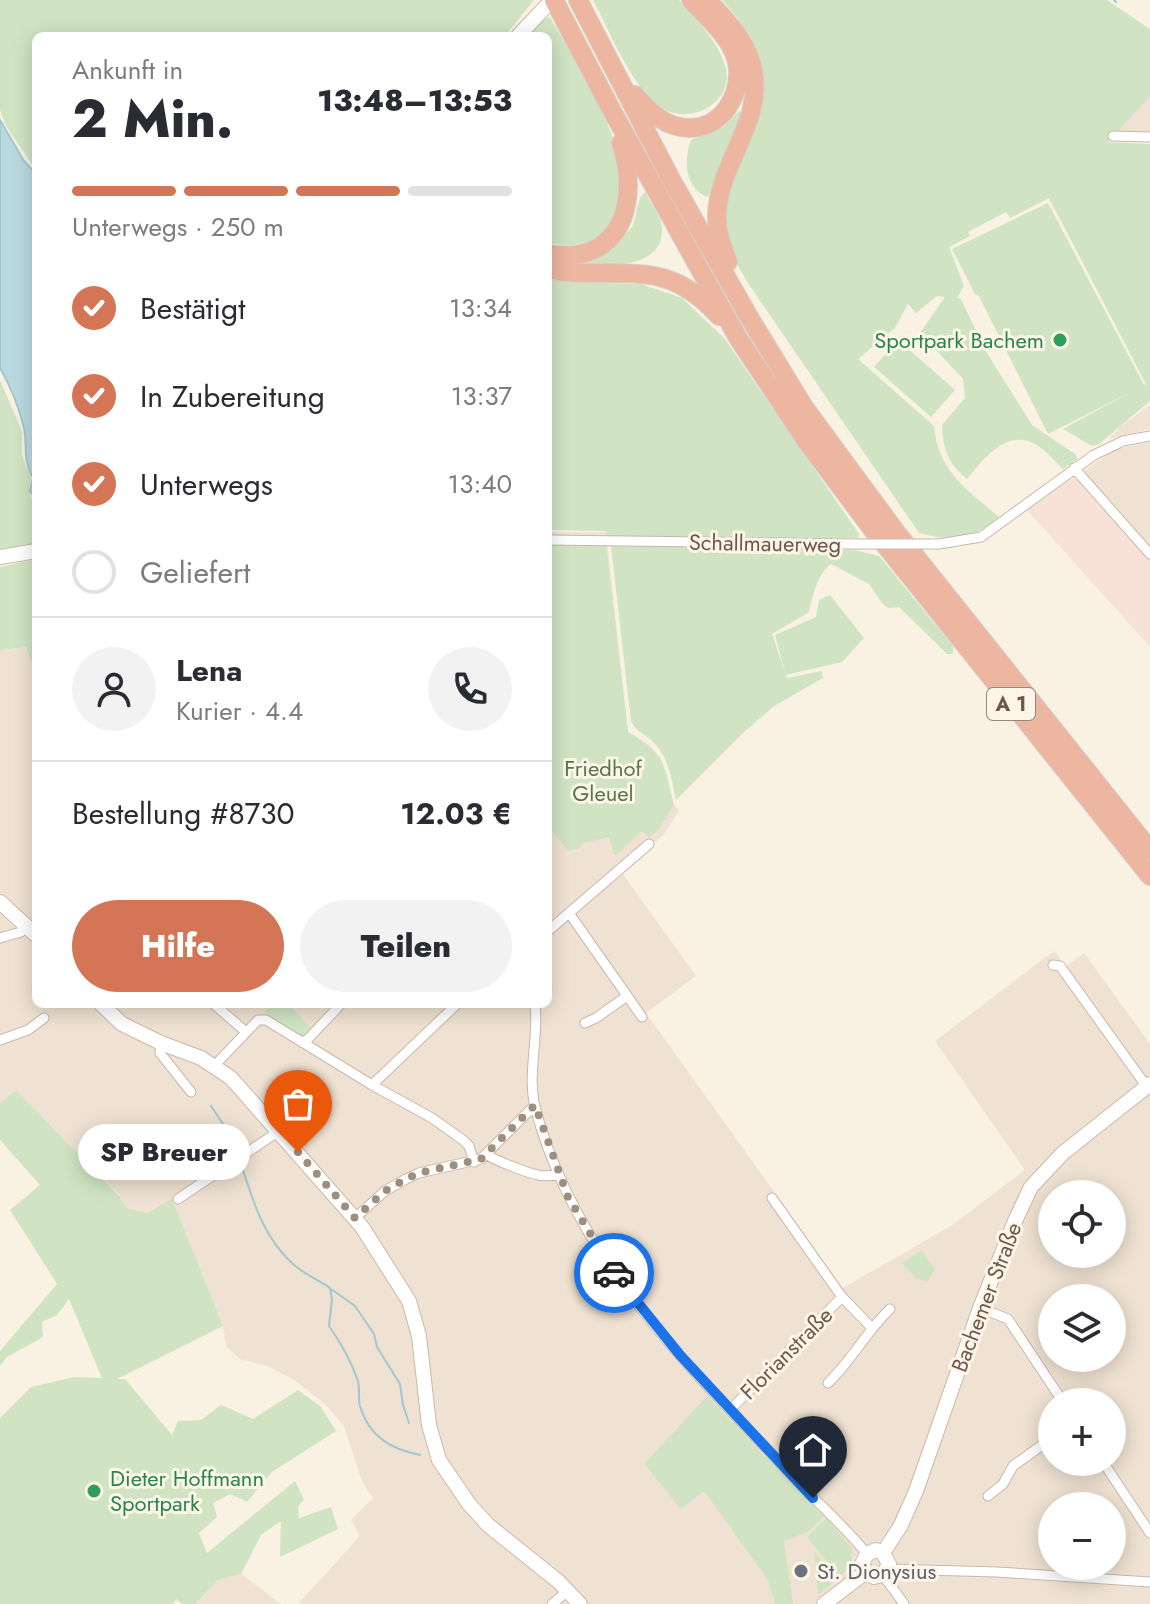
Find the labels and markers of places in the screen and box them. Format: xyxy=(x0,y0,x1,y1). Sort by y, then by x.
place label: Sportpark Bachem xyxy=(874,324,1044,356)
marker: Sportpark Bachem xyxy=(1051,331,1069,349)
pin xyxy=(264,1070,332,1152)
callout: SP Breuer xyxy=(78,1124,250,1180)
pin xyxy=(779,1416,847,1498)
place label: Dieter Hoffmann Sportpark xyxy=(110,1462,264,1519)
marker: Dieter Hoffmann Sportpark xyxy=(85,1482,103,1500)
place label: St. Dionysius xyxy=(817,1555,936,1587)
marker: St. Dionysius xyxy=(792,1562,810,1580)

